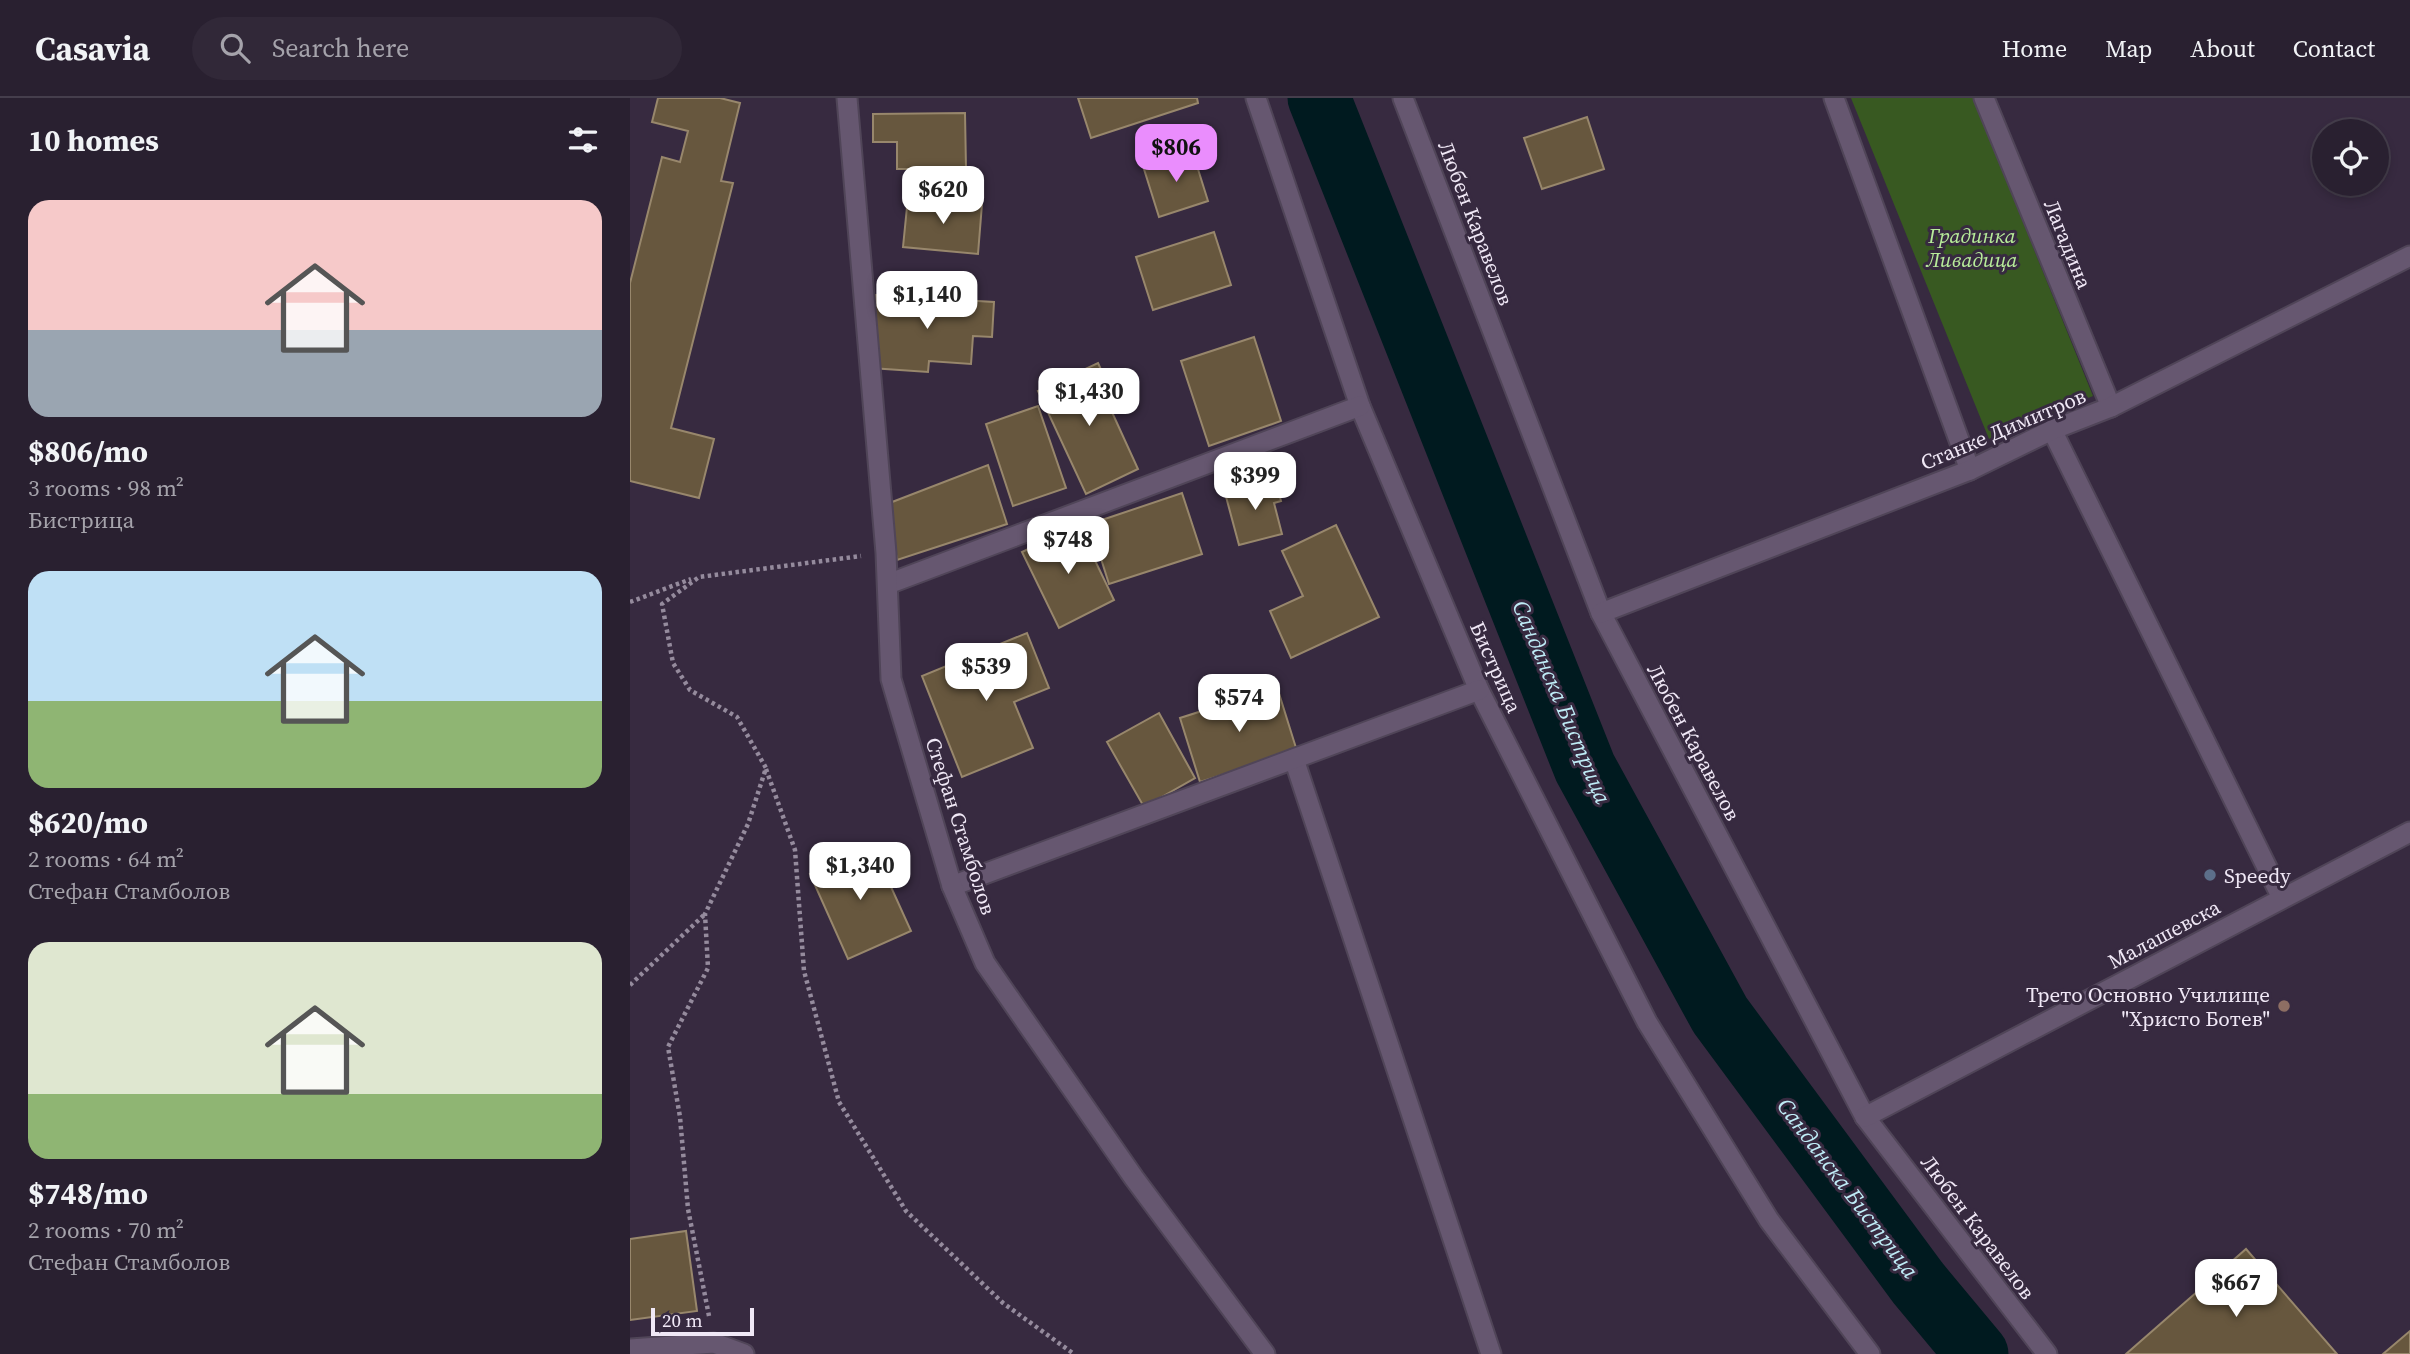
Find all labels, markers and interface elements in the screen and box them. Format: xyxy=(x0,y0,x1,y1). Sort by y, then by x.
search box xyxy=(192,17,682,80)
text: Casavia xyxy=(35,26,150,71)
icon: search xyxy=(216,29,254,67)
text: Search here xyxy=(272,30,409,66)
text: Home xyxy=(2002,32,2067,65)
text: Map xyxy=(2105,32,2152,65)
text: About xyxy=(2190,32,2255,65)
text: Contact xyxy=(2293,32,2375,65)
map controls xyxy=(2312,119,2389,196)
button: locate xyxy=(2312,119,2389,196)
text: 10 homes xyxy=(28,120,159,161)
icon: filters xyxy=(564,121,602,159)
pin: $806 xyxy=(1135,125,1217,184)
text: $806 xyxy=(1151,131,1201,163)
street label: Любен Каравелов xyxy=(1431,137,1521,310)
pin: $620 xyxy=(902,166,984,226)
text: $620 xyxy=(918,173,968,205)
street label: Лагадина xyxy=(2037,195,2099,293)
park label: Градинка Ливадица xyxy=(1926,221,2017,274)
icon: home xyxy=(252,245,378,371)
pin: $1,140 xyxy=(870,272,984,331)
text: $1,140 xyxy=(892,278,962,310)
pin: $1,430 xyxy=(1032,368,1146,428)
text: $1,430 xyxy=(1054,375,1124,407)
street label: Станке Димитров xyxy=(1916,381,2090,477)
text: $806/mo xyxy=(28,431,148,472)
pin: $399 xyxy=(1214,452,1296,512)
text: $399 xyxy=(1230,459,1280,491)
text: 3 rooms · 98 m² xyxy=(28,472,184,504)
text: Бистрица xyxy=(28,504,134,536)
pin: $748 xyxy=(1027,517,1109,576)
text: $748 xyxy=(1043,523,1093,555)
water label: Санданска Бистрица xyxy=(1505,595,1619,809)
icon: home xyxy=(252,616,378,742)
street label: Бистрица xyxy=(1463,617,1529,718)
pin: $539 xyxy=(945,644,1027,703)
text: $539 xyxy=(961,650,1011,682)
street label: Любен Каравелов xyxy=(1640,658,1748,826)
pin: $574 xyxy=(1198,674,1280,734)
text: $574 xyxy=(1214,681,1264,713)
street label: Стефан Стамболов xyxy=(919,734,1003,918)
text: $620/mo xyxy=(28,802,148,843)
pin: $1,340 xyxy=(803,842,917,902)
text: 2 rooms · 64 m² xyxy=(28,843,184,875)
text: $1,340 xyxy=(825,849,895,881)
place label: Speedy xyxy=(2224,861,2291,890)
marker: Speedy xyxy=(2202,867,2218,883)
text: Стефан Стамболов xyxy=(28,875,230,907)
street label: Малашевска xyxy=(2103,892,2226,976)
place label: Трето Основно Училище "Христо Ботев" xyxy=(2026,980,2270,1033)
icon: home xyxy=(252,987,378,1113)
marker: Трето Основно Училище "Христо Ботев" xyxy=(2276,998,2292,1014)
water label: Санданска Бистрица xyxy=(1770,1091,1926,1285)
street label: Любен Каравелов xyxy=(1914,1149,2042,1305)
text: $748/mo xyxy=(28,1173,148,1214)
text: 2 rooms · 70 m² xyxy=(28,1214,184,1246)
text: Стефан Стамболов xyxy=(28,1246,230,1278)
pin: $667 xyxy=(2195,1260,2277,1319)
text: $667 xyxy=(2211,1266,2261,1298)
scale bar xyxy=(651,1305,754,1337)
text: 20 m xyxy=(662,1307,703,1333)

